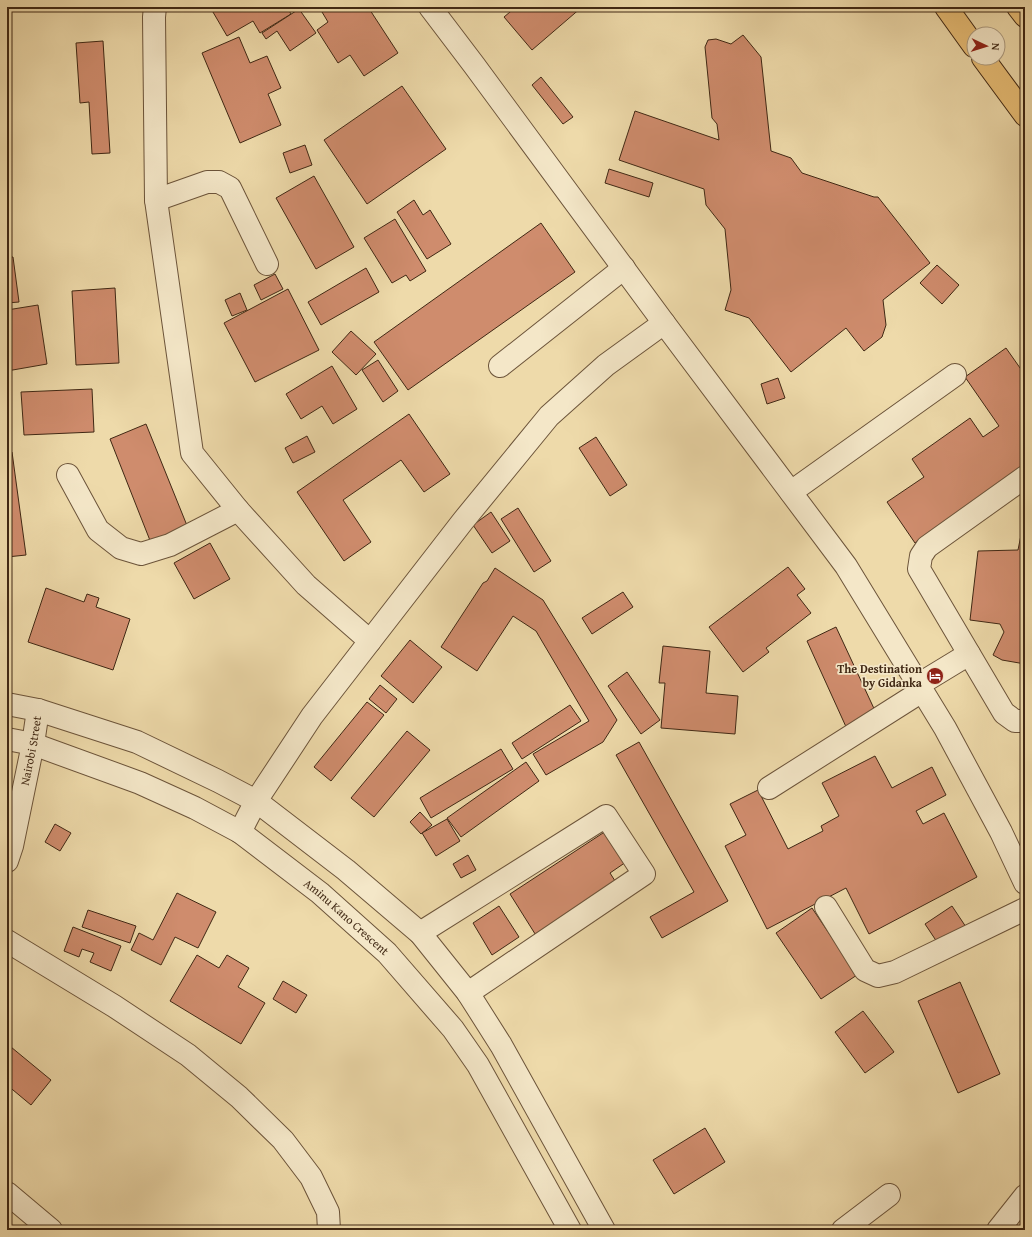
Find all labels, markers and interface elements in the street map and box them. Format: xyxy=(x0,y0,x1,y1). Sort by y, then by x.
north arrow xyxy=(966,26,1006,66)
text: N xyxy=(988,42,1004,52)
place label: The Destination by Gidanka xyxy=(837,660,923,691)
hotel icon: The Destination by Gidanka xyxy=(925,666,945,686)
street label: Nairobi Street xyxy=(16,714,45,787)
street label: Aminu Kano Crescent xyxy=(300,875,393,959)

